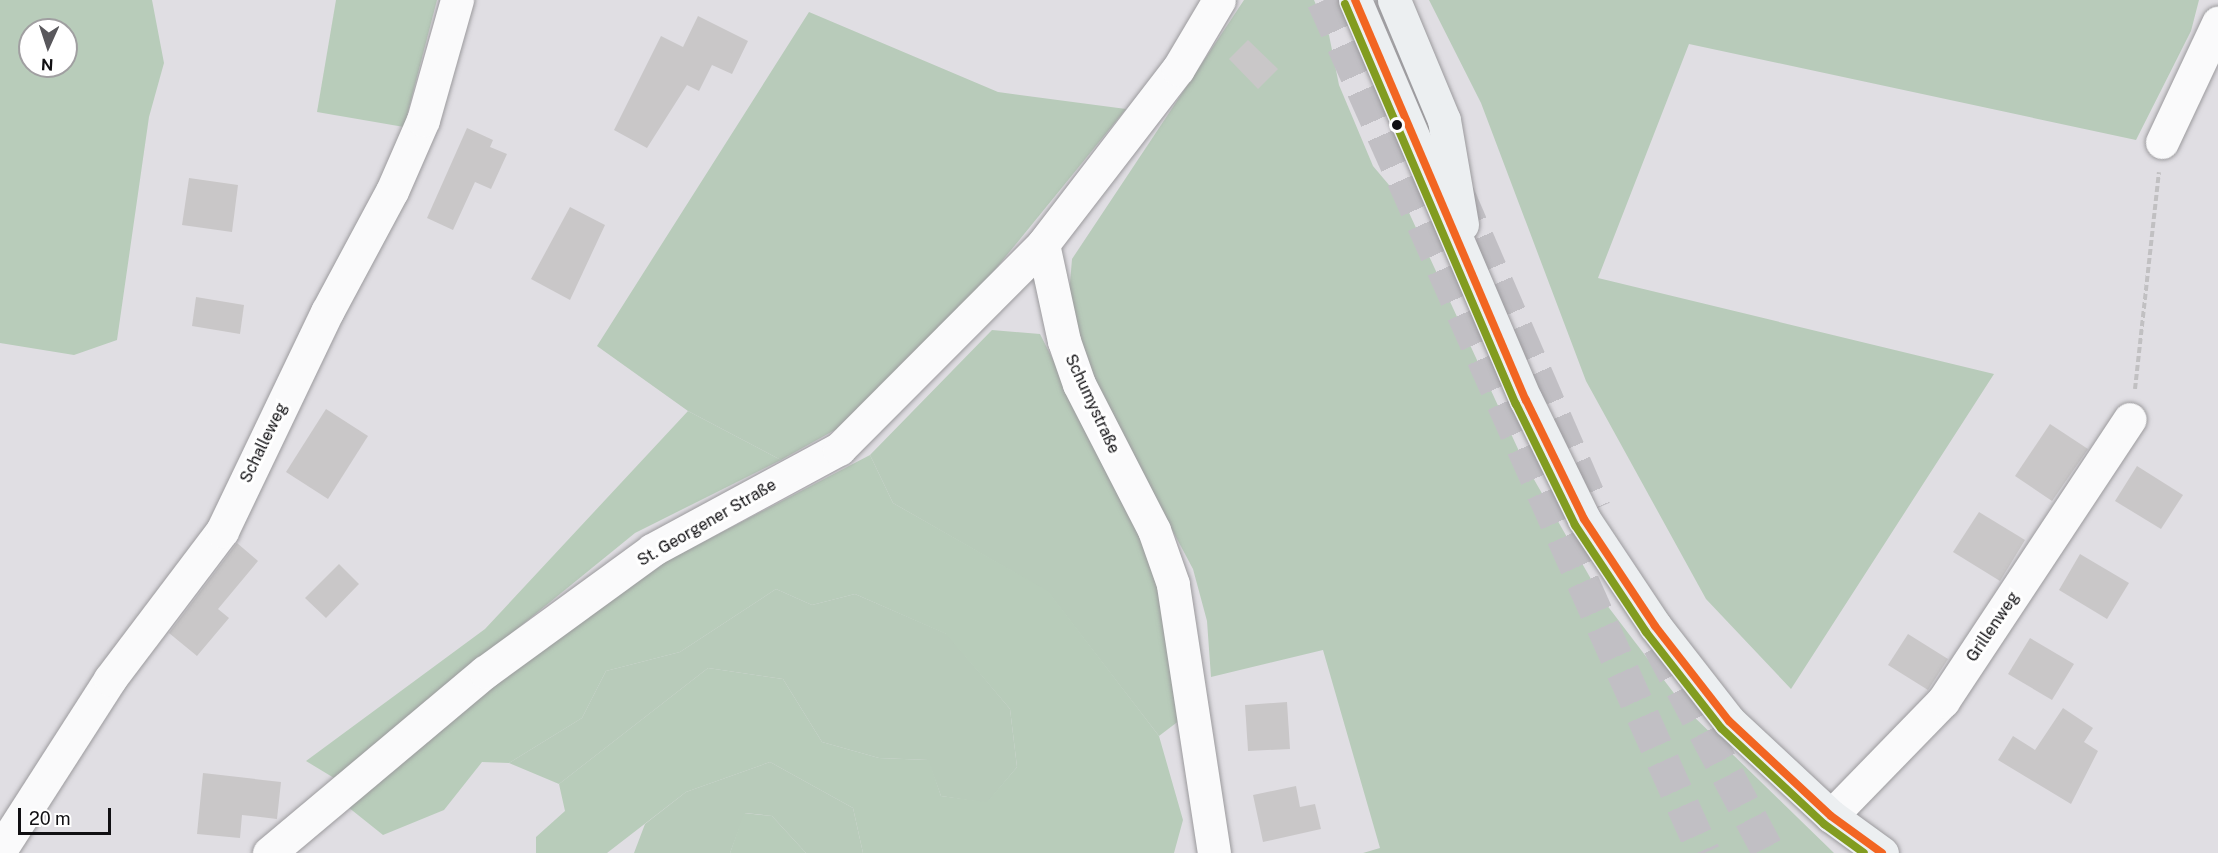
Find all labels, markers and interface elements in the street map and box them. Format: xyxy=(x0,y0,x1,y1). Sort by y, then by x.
north arrow xyxy=(18,18,78,78)
text: N xyxy=(40,55,54,74)
unlabelled marker xyxy=(1391,119,1403,131)
street label: Schumystraße xyxy=(1061,351,1123,457)
street label: Schalleweg xyxy=(236,400,292,486)
street label: St. Georgener Straße xyxy=(634,475,780,571)
street label: Grillenweg xyxy=(1963,588,2023,666)
scale bar xyxy=(21,796,114,834)
text: 20 m xyxy=(29,808,71,829)

